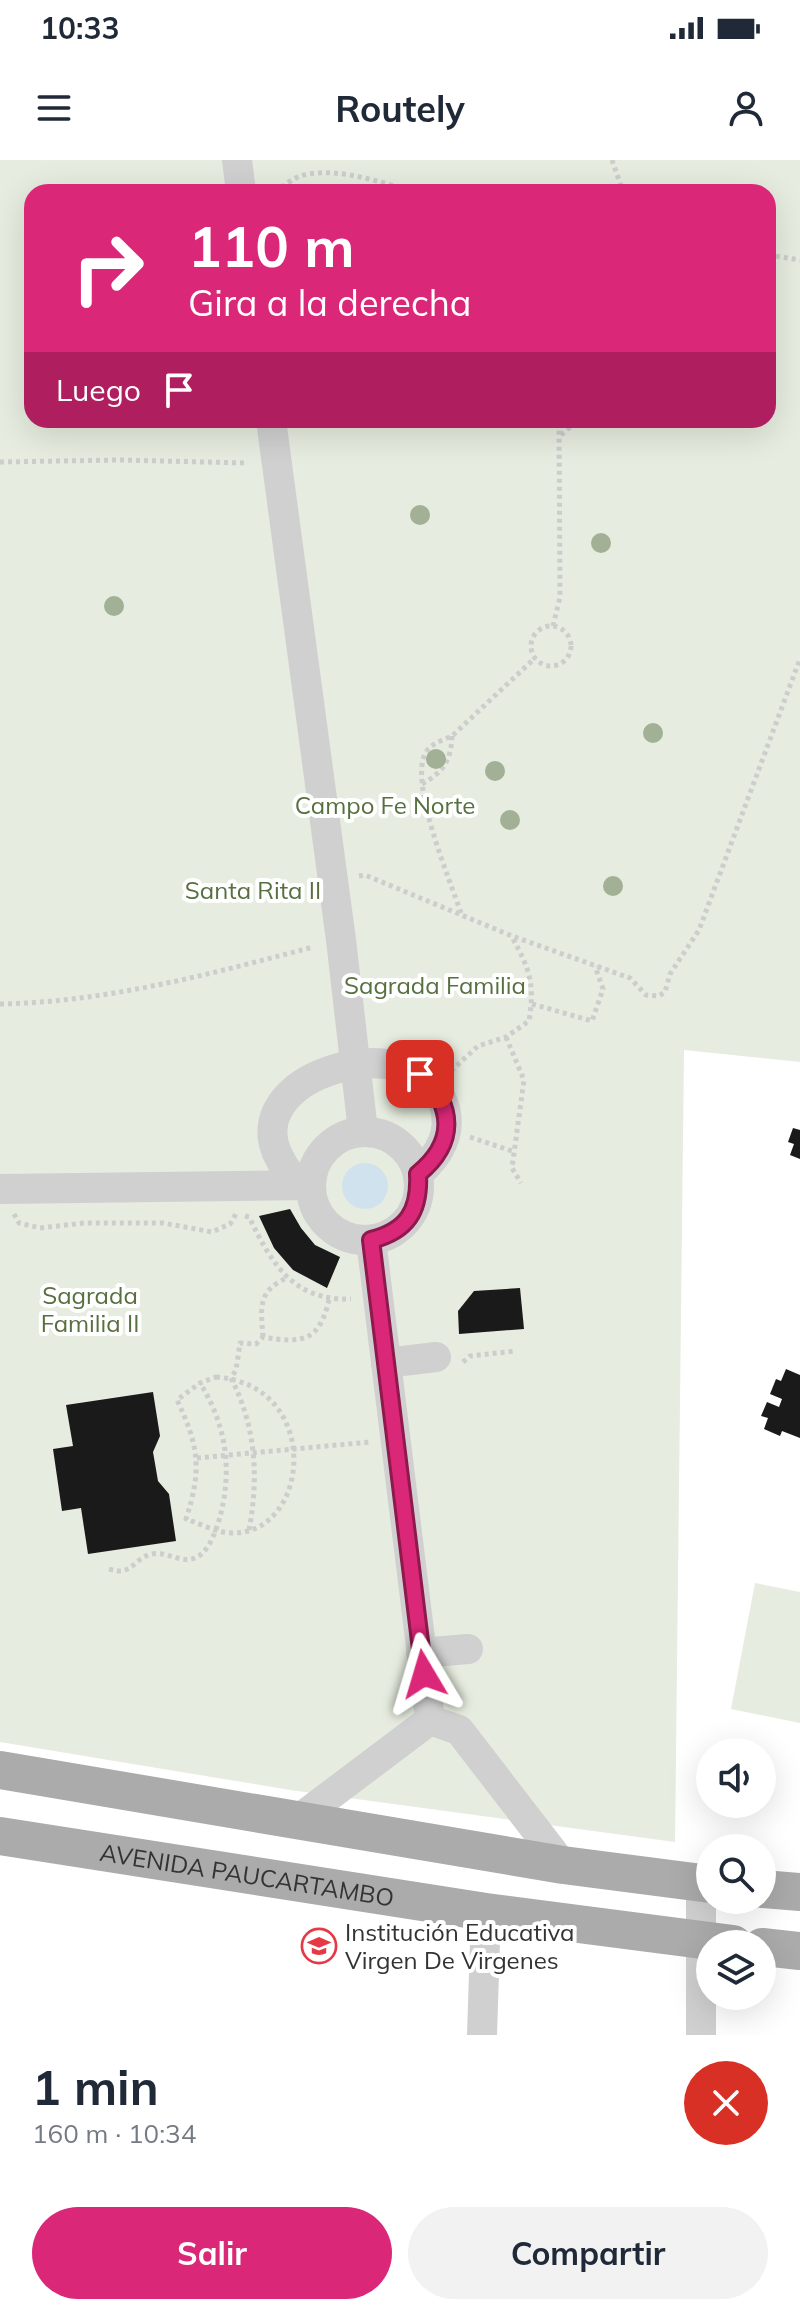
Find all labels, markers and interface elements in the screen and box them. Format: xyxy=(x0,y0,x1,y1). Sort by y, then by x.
text: 10:33 xyxy=(40,9,119,47)
icon: menu xyxy=(32,86,76,130)
text: Routely xyxy=(335,86,465,131)
icon: person xyxy=(724,86,768,130)
text: 110 m xyxy=(188,211,355,281)
icon: right xyxy=(56,216,160,320)
text: Gira a la derecha xyxy=(188,280,471,325)
icon: arrive xyxy=(157,368,201,412)
text: Luego xyxy=(56,371,141,409)
park label: Campo Fe Norte xyxy=(295,790,475,820)
park label: Santa Rita II xyxy=(185,875,321,905)
park label: Sagrada Familia xyxy=(344,970,526,1000)
pin xyxy=(386,1040,454,1108)
icon: arrive xyxy=(398,1052,442,1096)
park label: Sagrada Familia II xyxy=(41,1280,139,1338)
position arrow xyxy=(382,1632,466,1716)
map controls xyxy=(696,1738,776,2010)
button: sound xyxy=(696,1738,776,1818)
button: search xyxy=(696,1834,776,1914)
street label: AVENIDA PAUCARTAMBO xyxy=(98,1837,396,1912)
place label: Institución Educativa Virgen De Virgenes xyxy=(345,1917,575,1975)
school or university icon: Institución Educativa Virgen De Virgenes xyxy=(300,1927,338,1965)
button: layers xyxy=(696,1930,776,2010)
text: 1 min xyxy=(32,2057,159,2117)
button: close xyxy=(684,2061,768,2145)
text: 160 m · 10:34 xyxy=(32,2117,196,2150)
button: Salir xyxy=(32,2207,392,2299)
button: Compartir xyxy=(408,2207,768,2299)

